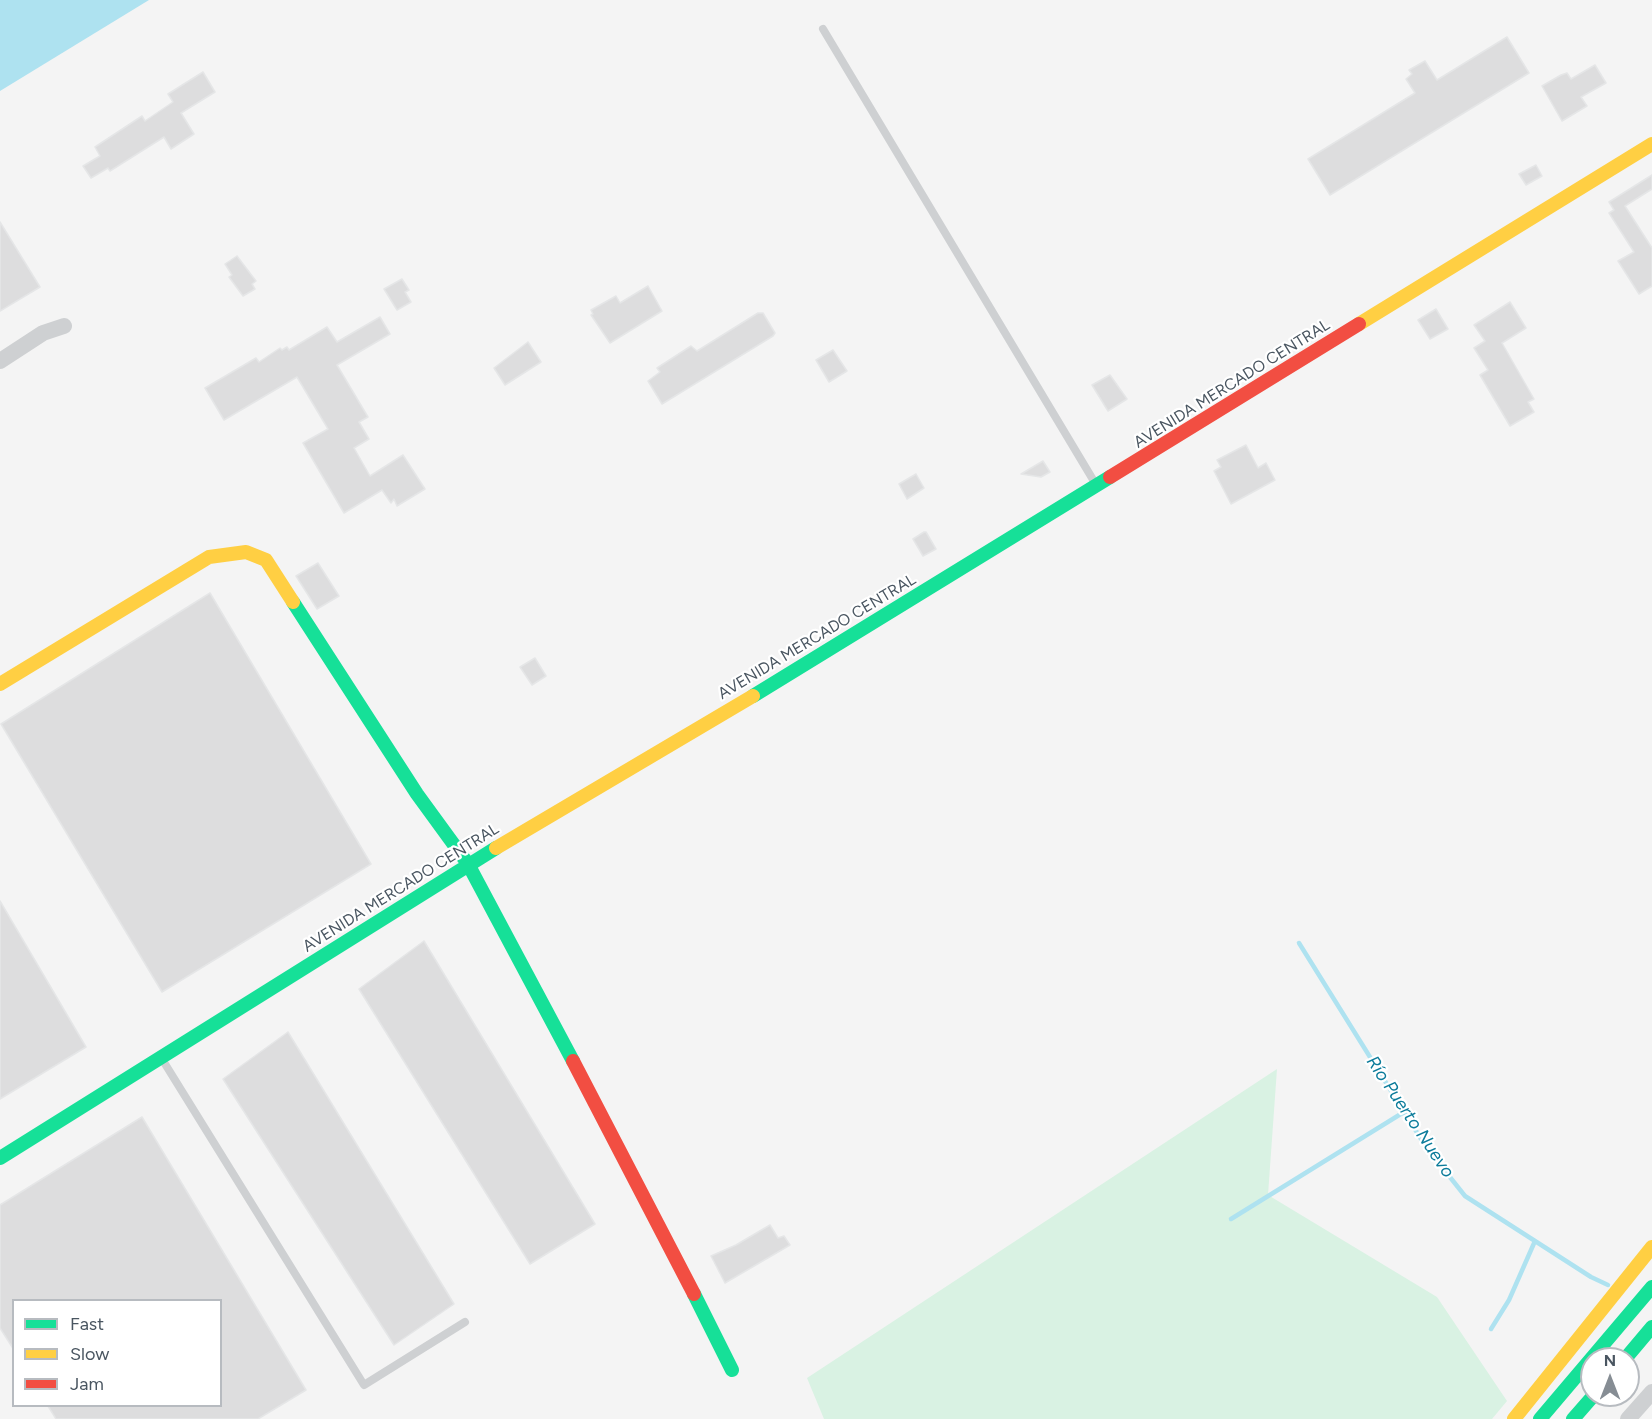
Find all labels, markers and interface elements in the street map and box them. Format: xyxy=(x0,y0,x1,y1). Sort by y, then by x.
street label: AVENIDA MERCADO CENTRAL xyxy=(1130,316,1334,452)
street label: AVENIDA MERCADO CENTRAL xyxy=(715,570,919,704)
street label: AVENIDA MERCADO CENTRAL xyxy=(299,820,503,956)
water label: Río Puerto Nuevo xyxy=(1361,1052,1459,1182)
legend xyxy=(12,1299,222,1407)
text: Fast xyxy=(70,1313,104,1335)
text: Slow xyxy=(70,1343,109,1365)
north arrow xyxy=(1580,1347,1640,1407)
text: N xyxy=(1604,1351,1616,1370)
text: Jam xyxy=(70,1373,104,1395)

